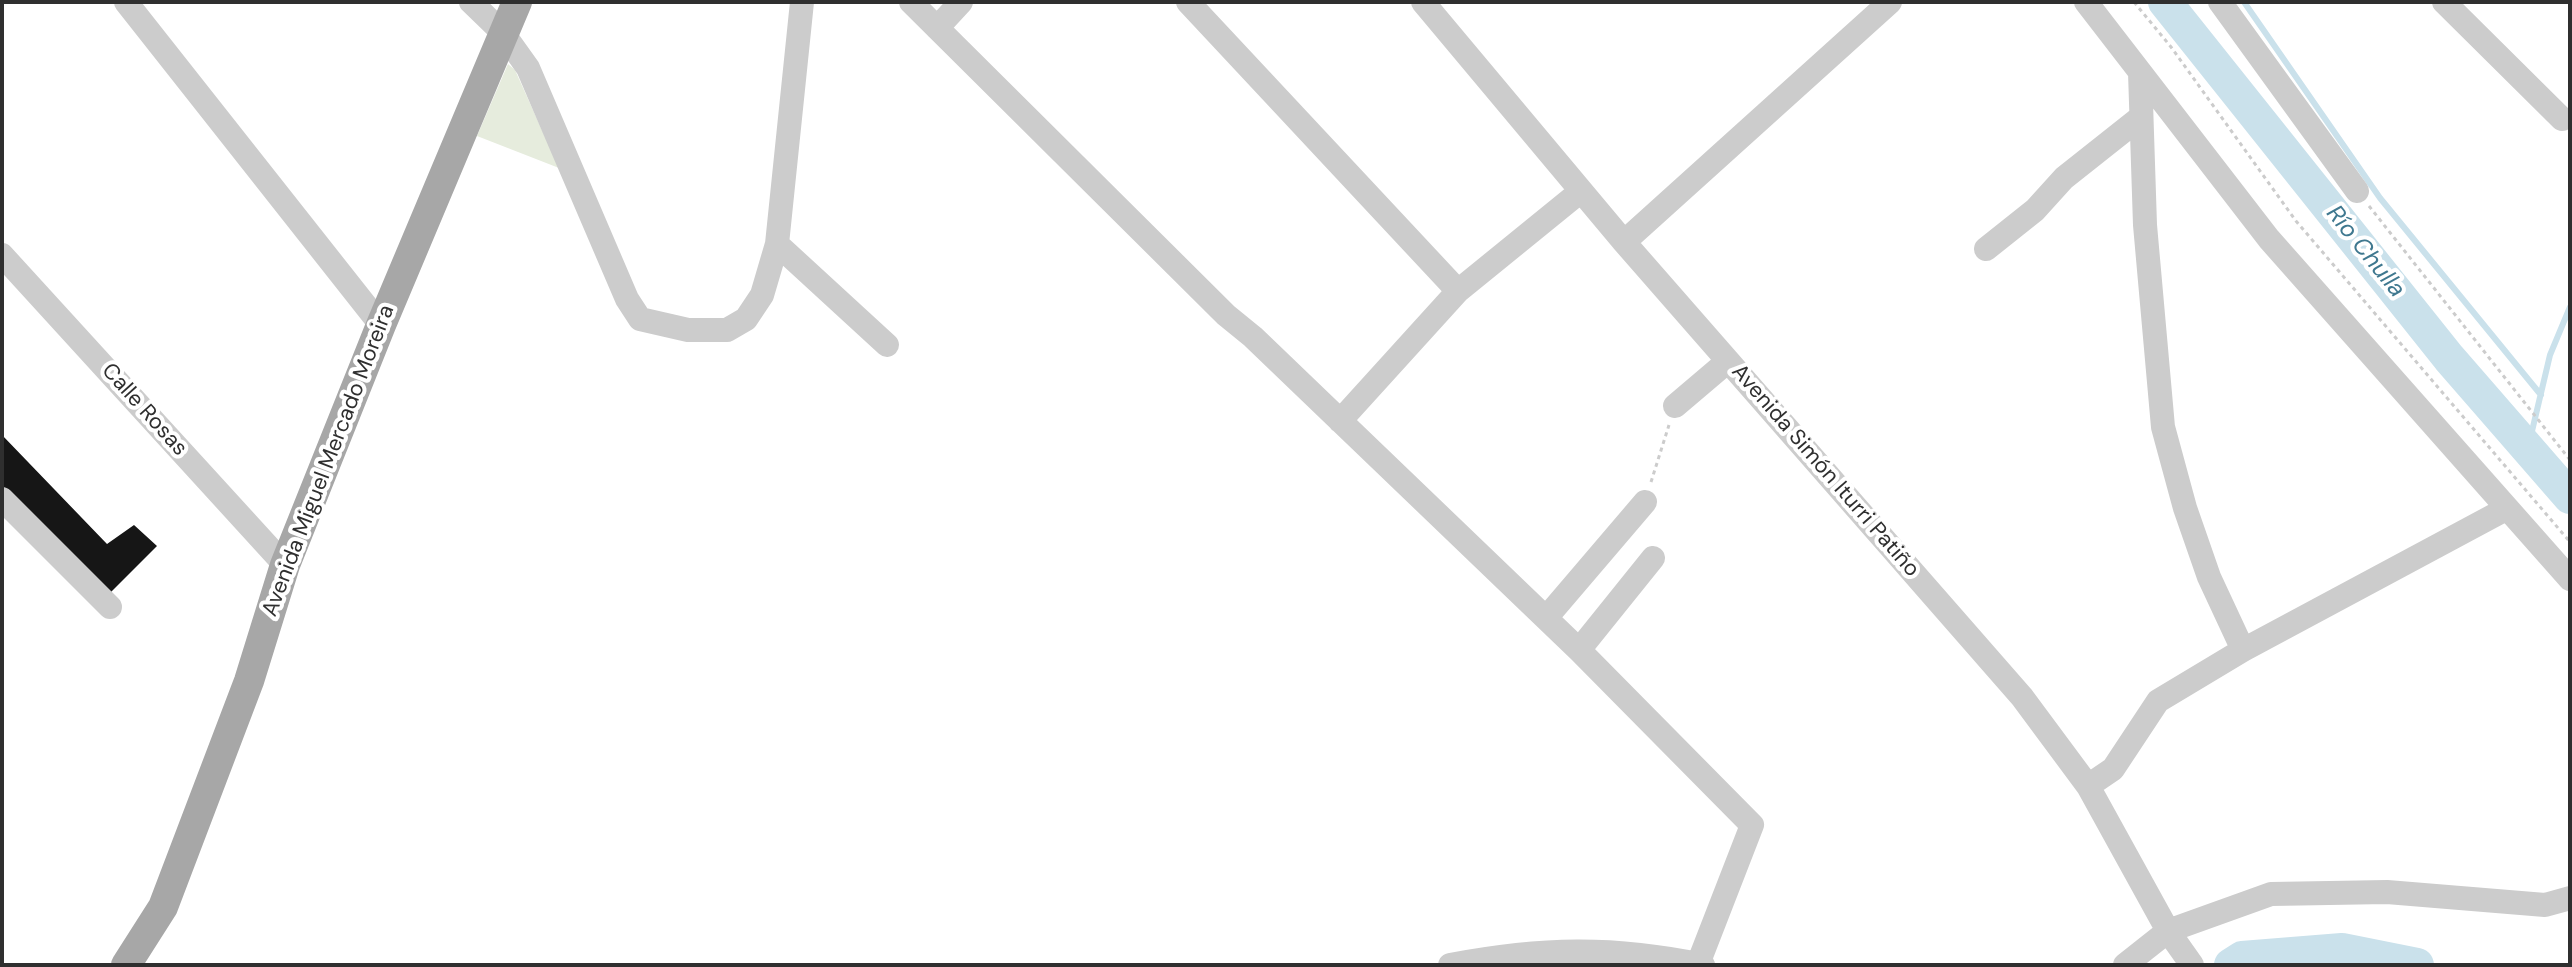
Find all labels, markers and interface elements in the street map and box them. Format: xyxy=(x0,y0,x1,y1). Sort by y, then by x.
water label: Río Chulla xyxy=(2319,200,2411,304)
street label: Avenida Miguel Mercado Moreira xyxy=(257,301,401,621)
street label: Calle Rosas xyxy=(96,358,192,462)
street label: Avenida Simón Iturri Patiño xyxy=(1725,359,1925,583)

